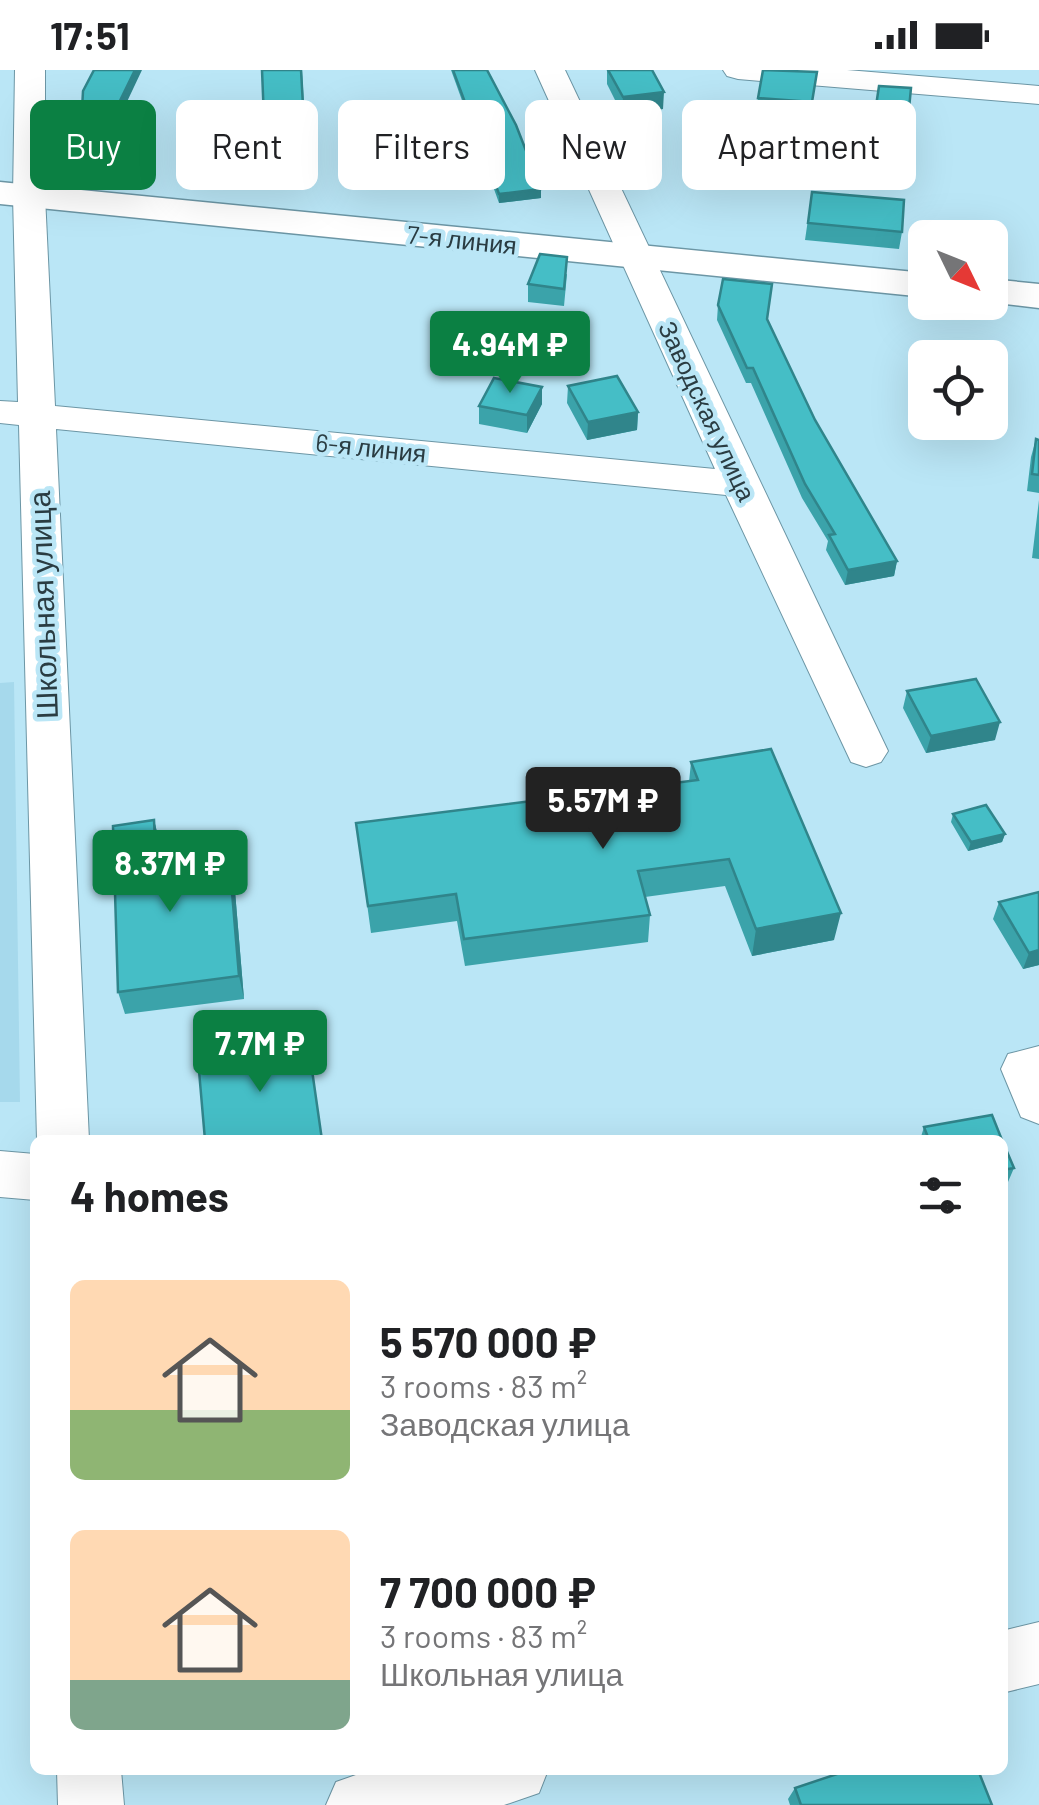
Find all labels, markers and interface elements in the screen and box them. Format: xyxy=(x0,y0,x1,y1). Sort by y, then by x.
text: 17:51 xyxy=(50,12,130,58)
chip: Buy xyxy=(30,100,156,190)
chip: Rent xyxy=(176,100,318,190)
chip: Filters xyxy=(338,100,505,190)
chip: New xyxy=(525,100,662,190)
chip: Apartment xyxy=(682,100,916,190)
street label: 7-я линия xyxy=(406,218,518,260)
north arrow xyxy=(908,220,1008,320)
map controls xyxy=(908,220,1008,440)
pin: 4.94M ₽ xyxy=(418,311,602,396)
street label: Заводская улица xyxy=(653,316,763,505)
text: 4.94M ₽ xyxy=(452,324,568,362)
button: locate xyxy=(908,340,1008,440)
street label: 6-я линия xyxy=(314,426,428,468)
street label: Школьная улица xyxy=(20,490,64,720)
pin: 5.57M ₽ xyxy=(511,767,695,852)
text: 5.57M ₽ xyxy=(548,780,658,818)
pin: 8.37M ₽ xyxy=(78,830,262,915)
text: 8.37M ₽ xyxy=(115,843,225,881)
pin: 7.7M ₽ xyxy=(179,1010,341,1095)
text: 7.7M ₽ xyxy=(215,1023,305,1061)
icon: filters xyxy=(913,1168,968,1223)
text: 4 homes xyxy=(70,1170,229,1220)
text: 5 570 000 ₽ xyxy=(380,1316,597,1366)
icon: home xyxy=(150,1320,270,1440)
text: 3 rooms · 83 m² xyxy=(380,1366,587,1404)
text: Заводская улица xyxy=(380,1404,630,1442)
text: 7 700 000 ₽ xyxy=(380,1566,596,1616)
icon: home xyxy=(150,1570,270,1690)
text: 3 rooms · 83 m² xyxy=(380,1616,587,1654)
text: Школьная улица xyxy=(380,1654,623,1692)

